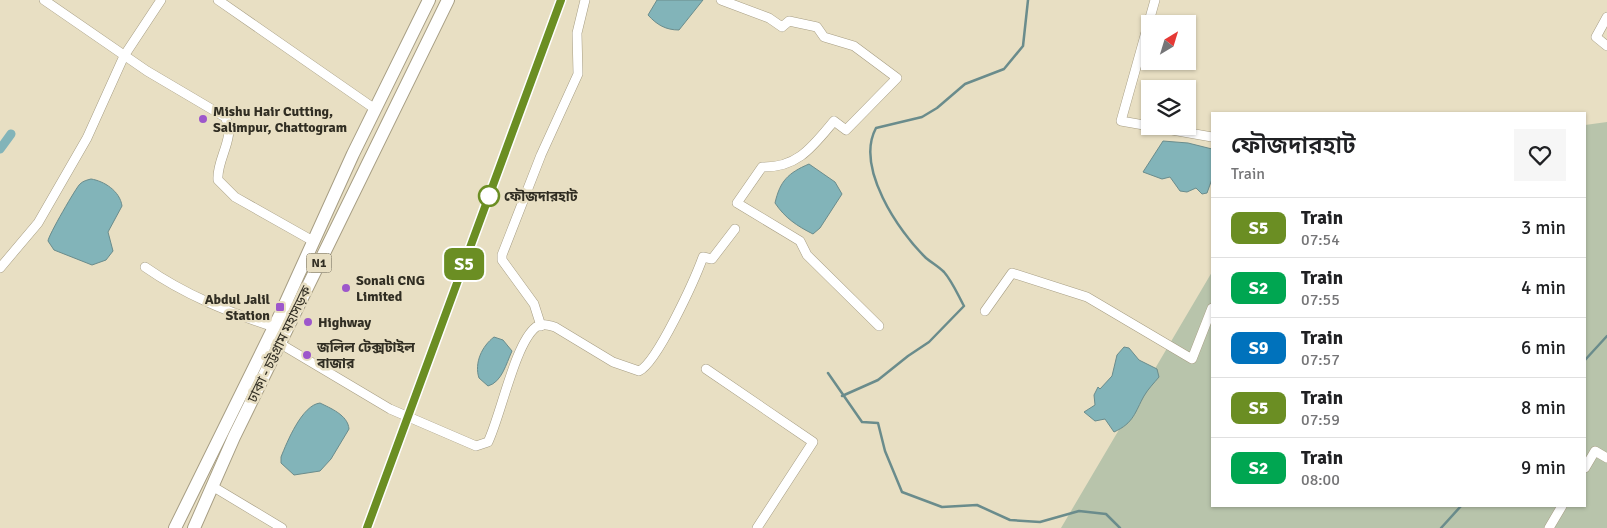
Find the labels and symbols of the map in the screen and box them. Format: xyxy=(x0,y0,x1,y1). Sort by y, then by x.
north arrow xyxy=(1141,15,1196,70)
place label: Mishu Hair Cutting, Salimpur, Chattogram xyxy=(213,103,347,136)
marker: Mishu Hair Cutting, Salimpur, Chattogram xyxy=(197,113,209,125)
marker: ফৌজদারহাট xyxy=(478,185,500,207)
place label: ফৌজদারহাট xyxy=(504,188,578,205)
line badge: S5 xyxy=(442,248,486,280)
road number: N1 xyxy=(306,254,332,272)
place label: Sonali CNG Limited xyxy=(356,272,425,305)
street label: ঢাকা - চট্টগ্রাম মহাসড়ক xyxy=(243,282,315,406)
marker: Sonali CNG Limited xyxy=(340,282,352,294)
place label: Abdul Jalil Station xyxy=(205,291,271,324)
marker: Abdul Jalil Station xyxy=(274,301,286,313)
place label: Highway xyxy=(318,314,371,331)
marker: Highway xyxy=(302,316,314,328)
place label: জলিল টেক্সটাইল বাজার xyxy=(316,339,415,372)
marker: জলিল টেক্সটাইল বাজার xyxy=(301,349,313,361)

